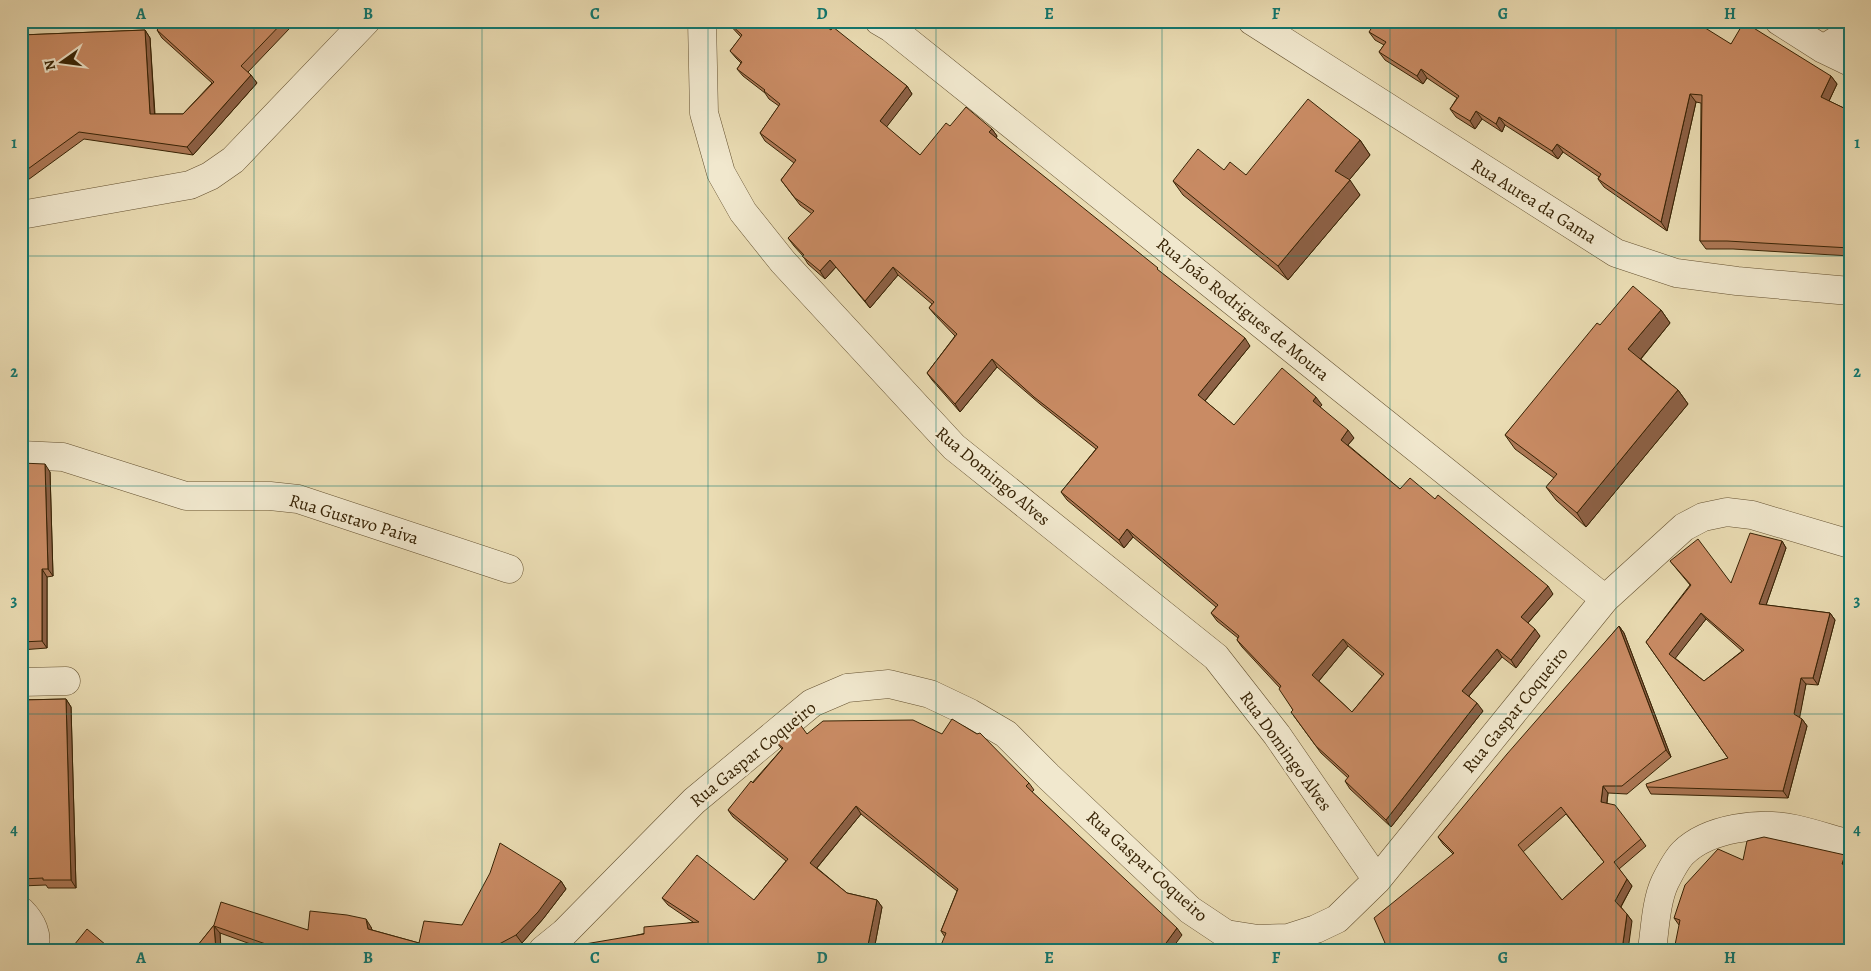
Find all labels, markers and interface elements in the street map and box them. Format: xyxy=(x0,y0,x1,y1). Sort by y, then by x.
text: A xyxy=(135,3,147,25)
text: B xyxy=(363,3,373,25)
text: C xyxy=(590,3,600,25)
text: D xyxy=(816,3,828,25)
text: E xyxy=(1044,3,1054,25)
text: F xyxy=(1272,3,1281,25)
text: G xyxy=(1498,3,1508,25)
text: H xyxy=(1724,3,1736,25)
north arrow xyxy=(38,38,88,88)
text: N xyxy=(39,58,60,72)
text: 1 xyxy=(11,132,17,154)
text: 1 xyxy=(1854,132,1860,154)
street label: Rua Aurea da Gama xyxy=(1467,153,1602,250)
street label: Rua João Rodrigues de Moura xyxy=(1152,232,1335,387)
text: 2 xyxy=(10,361,18,383)
text: 2 xyxy=(1853,361,1861,383)
street label: Rua Domingo Alves xyxy=(931,421,1055,531)
street label: Rua Gustavo Paiva xyxy=(286,488,422,550)
text: 3 xyxy=(11,590,18,612)
text: 3 xyxy=(1854,590,1861,612)
street label: Rua Gaspar Coqueiro xyxy=(1457,642,1573,778)
street label: Rua Domingo Alves xyxy=(1234,686,1338,816)
street label: Rua Gaspar Coqueiro xyxy=(685,696,821,812)
street label: Rua Gaspar Coqueiro xyxy=(1081,805,1213,927)
text: 4 xyxy=(10,819,18,841)
text: 4 xyxy=(1853,819,1861,841)
text: A xyxy=(135,947,147,969)
text: B xyxy=(363,947,373,969)
text: C xyxy=(590,947,600,969)
text: D xyxy=(816,947,828,969)
text: E xyxy=(1044,947,1054,969)
text: F xyxy=(1272,947,1281,969)
text: G xyxy=(1498,947,1508,969)
text: H xyxy=(1724,947,1736,969)

